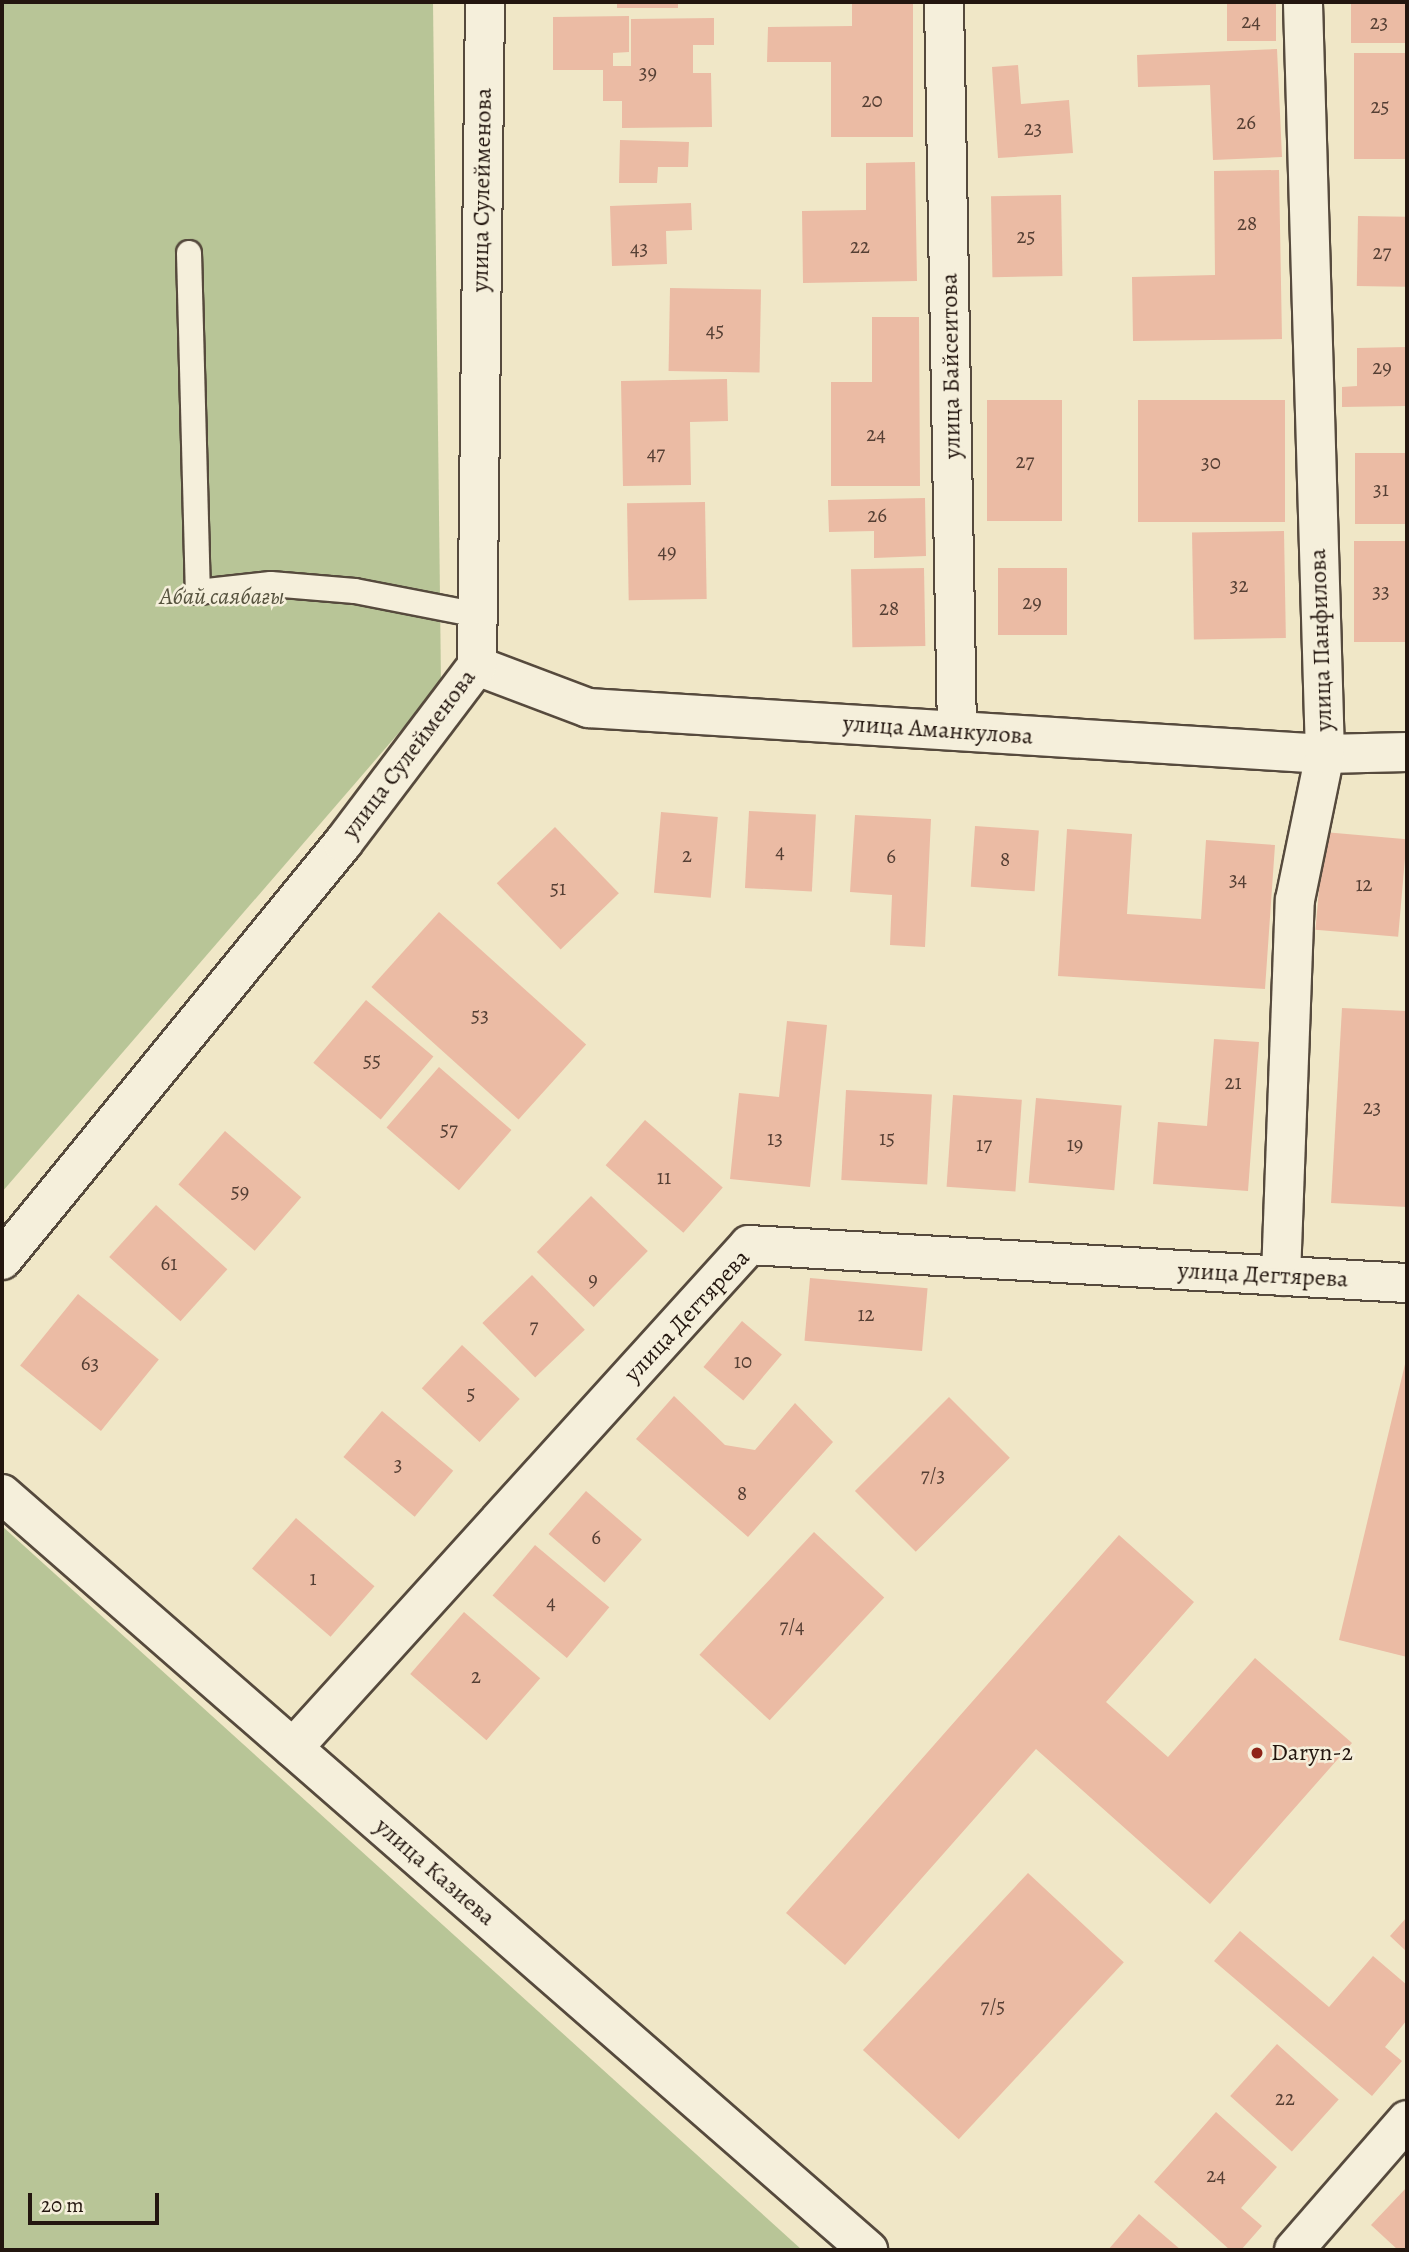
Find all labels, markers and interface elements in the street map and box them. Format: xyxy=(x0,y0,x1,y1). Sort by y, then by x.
house number: 24 xyxy=(1241,8,1261,34)
house number: 23 xyxy=(1370,9,1388,35)
house number: 39 xyxy=(639,59,657,85)
house number: 20 xyxy=(861,87,883,113)
street label: улица Сулейменова xyxy=(466,88,498,292)
house number: 25 xyxy=(1370,93,1390,119)
house number: 26 xyxy=(1236,109,1256,135)
house number: 23 xyxy=(1024,115,1042,141)
house number: 28 xyxy=(1237,210,1257,236)
house number: 25 xyxy=(1016,223,1036,249)
house number: 22 xyxy=(850,233,870,259)
house number: 43 xyxy=(630,235,648,261)
house number: 27 xyxy=(1373,239,1391,265)
street label: улица Байсеитова xyxy=(935,273,967,459)
house number: 45 xyxy=(706,317,724,343)
house number: 29 xyxy=(1372,354,1392,380)
house number: 24 xyxy=(866,421,886,447)
house number: 47 xyxy=(647,440,665,466)
house number: 27 xyxy=(1016,448,1034,474)
house number: 30 xyxy=(1201,449,1221,475)
house number: 31 xyxy=(1373,476,1389,502)
house number: 26 xyxy=(867,502,887,528)
house number: 49 xyxy=(657,538,677,564)
street label: улица Панфилова xyxy=(1303,548,1339,732)
house number: 32 xyxy=(1230,572,1248,598)
house number: 33 xyxy=(1372,578,1390,604)
park label: Абай саябағы xyxy=(160,583,284,611)
house number: 29 xyxy=(1022,589,1042,615)
house number: 28 xyxy=(879,595,899,621)
street label: улица Сулейменова xyxy=(336,664,482,844)
street label: улица Аманкулова xyxy=(842,709,1034,751)
house number: 4 xyxy=(775,838,785,864)
house number: 2 xyxy=(682,842,692,868)
house number: 6 xyxy=(886,843,896,869)
house number: 8 xyxy=(1000,846,1010,872)
house number: 34 xyxy=(1229,866,1247,892)
house number: 12 xyxy=(1355,871,1373,897)
house number: 51 xyxy=(550,875,566,901)
house number: 53 xyxy=(471,1002,489,1028)
house number: 55 xyxy=(363,1047,381,1073)
house number: 21 xyxy=(1224,1069,1242,1095)
house number: 23 xyxy=(1363,1094,1381,1120)
house number: 57 xyxy=(440,1116,458,1142)
house number: 13 xyxy=(767,1125,783,1151)
house number: 15 xyxy=(879,1125,895,1151)
house number: 17 xyxy=(976,1131,992,1157)
house number: 19 xyxy=(1067,1131,1083,1157)
house number: 11 xyxy=(657,1164,671,1190)
house number: 59 xyxy=(231,1178,249,1204)
street label: улица Дегтярева xyxy=(618,1244,756,1388)
house number: 61 xyxy=(161,1250,177,1276)
street label: улица Дегтярева xyxy=(1177,1256,1349,1294)
house number: 9 xyxy=(588,1266,598,1292)
house number: 12 xyxy=(857,1301,875,1327)
house number: 7 xyxy=(530,1313,538,1339)
house number: 10 xyxy=(734,1348,752,1374)
house number: 63 xyxy=(81,1350,99,1376)
house number: 5 xyxy=(466,1380,476,1406)
house number: 3 xyxy=(394,1451,402,1477)
house number: 7/3 xyxy=(921,1462,945,1488)
house number: 8 xyxy=(737,1480,747,1506)
house number: 6 xyxy=(591,1524,601,1550)
house number: 1 xyxy=(309,1565,317,1591)
house number: 4 xyxy=(546,1589,556,1615)
house number: 7/4 xyxy=(779,1613,805,1639)
house number: 2 xyxy=(471,1663,481,1689)
place label: Daryn-2 xyxy=(1271,1739,1353,1767)
marker: Daryn-2 xyxy=(1249,1745,1265,1761)
street label: улица Казиева xyxy=(369,1812,501,1932)
house number: 7/5 xyxy=(981,1993,1005,2019)
house number: 22 xyxy=(1275,2085,1295,2111)
house number: 24 xyxy=(1206,2162,1226,2188)
scale bar xyxy=(32,2178,163,2222)
text: 20 m xyxy=(41,2191,84,2219)

